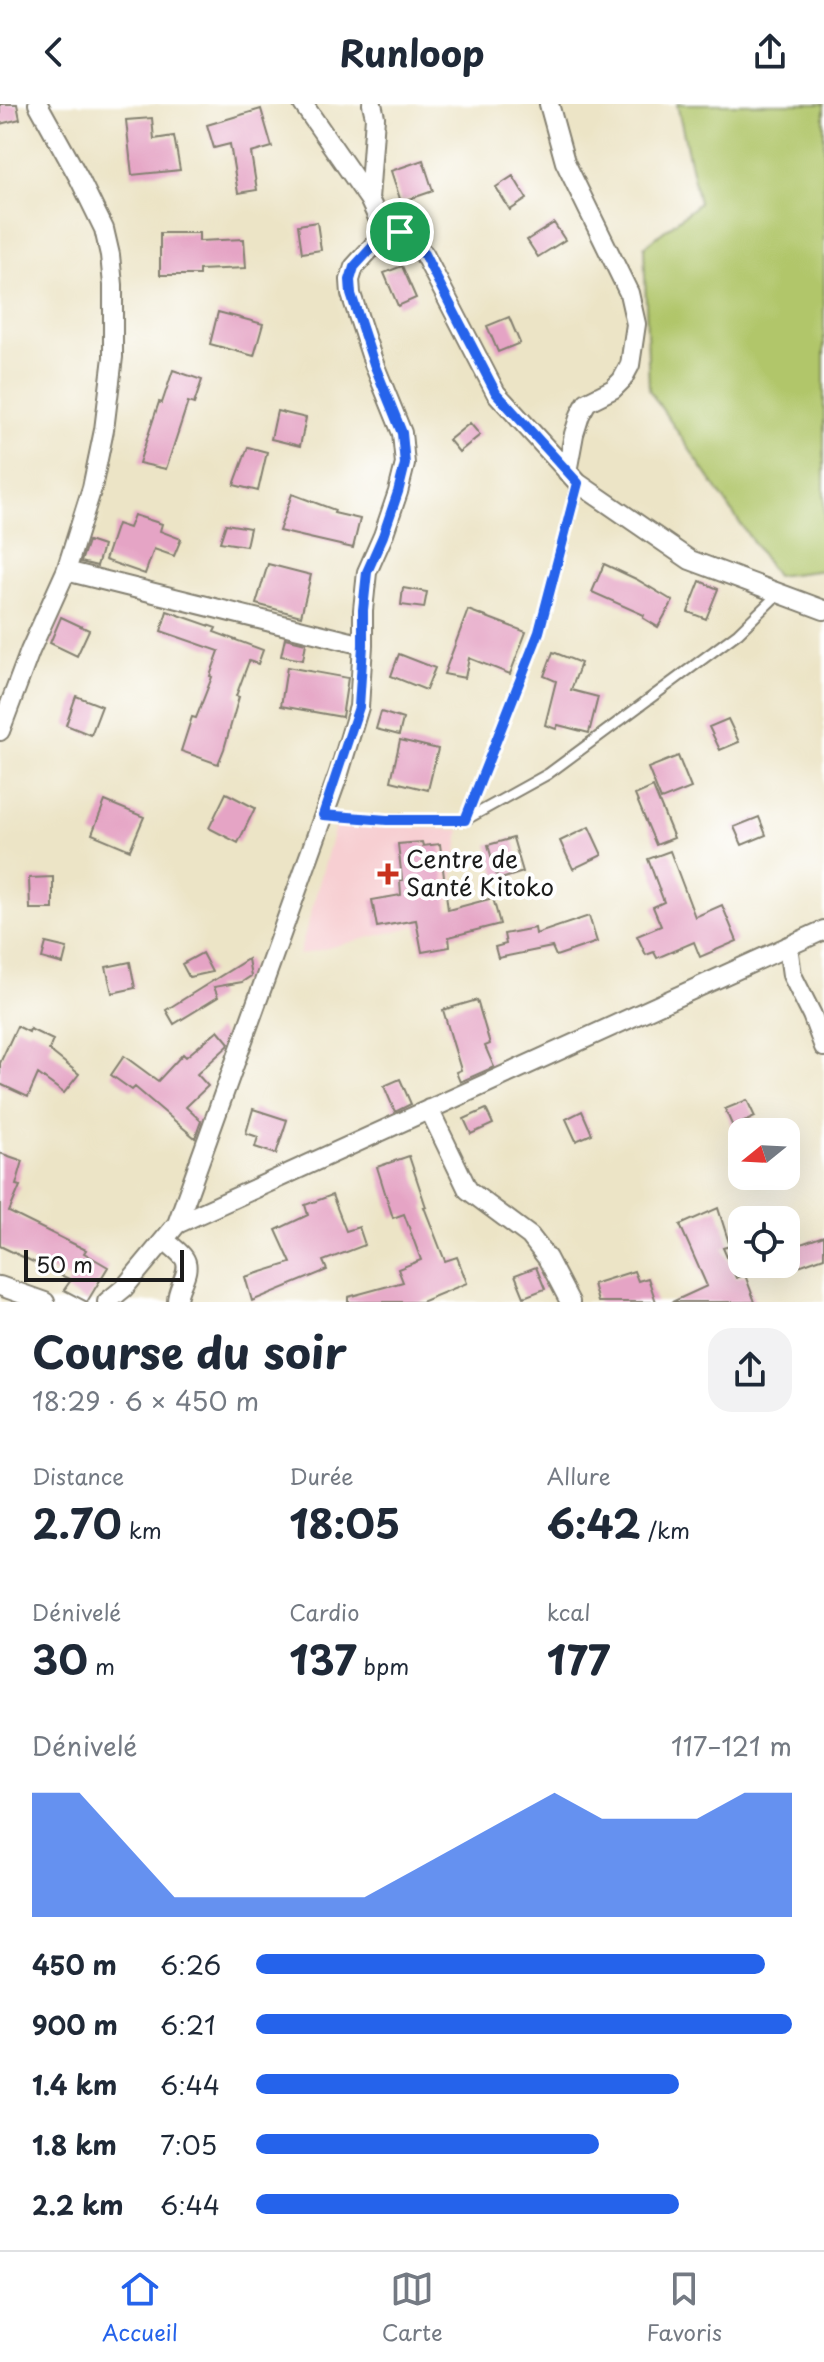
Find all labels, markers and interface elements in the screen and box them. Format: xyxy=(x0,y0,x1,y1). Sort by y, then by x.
text: Runloop xyxy=(339,25,485,79)
icon: back xyxy=(32,30,76,74)
icon: share xyxy=(748,30,792,74)
pin xyxy=(366,198,434,266)
icon: arrive xyxy=(378,210,422,254)
place label: Centre de Santé Kitoko xyxy=(406,840,554,904)
marker: Centre de Santé Kitoko xyxy=(377,863,399,885)
north arrow xyxy=(728,1118,800,1190)
map controls xyxy=(728,1118,800,1278)
button: locate xyxy=(728,1206,800,1278)
scale bar xyxy=(24,1246,184,1282)
text: 50 m xyxy=(36,1247,93,1280)
text: Course du soir xyxy=(32,1318,347,1384)
button: share xyxy=(708,1328,792,1412)
text: 18:29 · 6 × 450 m xyxy=(32,1381,259,1420)
text: Distance xyxy=(32,1459,124,1492)
text: Durée xyxy=(289,1459,354,1492)
text: Allure xyxy=(547,1459,611,1492)
text: 2.70 xyxy=(32,1492,122,1553)
text: 18:05 xyxy=(289,1492,400,1553)
text: 6:42 xyxy=(547,1492,641,1553)
text: km xyxy=(122,1513,162,1546)
text: /km xyxy=(641,1513,690,1546)
text: Dénivelé xyxy=(32,1595,121,1628)
text: Cardio xyxy=(289,1595,359,1628)
text: kcal xyxy=(547,1595,591,1628)
text: 30 xyxy=(32,1628,88,1689)
text: 137 xyxy=(289,1628,356,1689)
text: 177 xyxy=(547,1628,610,1689)
text: m xyxy=(88,1649,115,1682)
text: bpm xyxy=(356,1649,409,1682)
text: Dénivelé xyxy=(32,1726,137,1765)
text: 117–121 m xyxy=(671,1726,792,1765)
text: 450 m xyxy=(32,1945,117,1984)
text: 6:26 xyxy=(160,1945,221,1984)
text: 900 m xyxy=(32,2005,118,2044)
text: 6:21 xyxy=(160,2005,216,2044)
text: 1.4 km xyxy=(32,2065,117,2104)
text: 6:44 xyxy=(160,2065,220,2104)
text: 1.8 km xyxy=(32,2125,117,2164)
text: 7:05 xyxy=(160,2125,217,2164)
text: 2.2 km xyxy=(32,2185,123,2224)
text: 6:44 xyxy=(160,2185,220,2224)
tab: Accueil xyxy=(102,2267,178,2348)
tab: Carte xyxy=(382,2267,443,2348)
tab: Favoris xyxy=(646,2267,722,2348)

